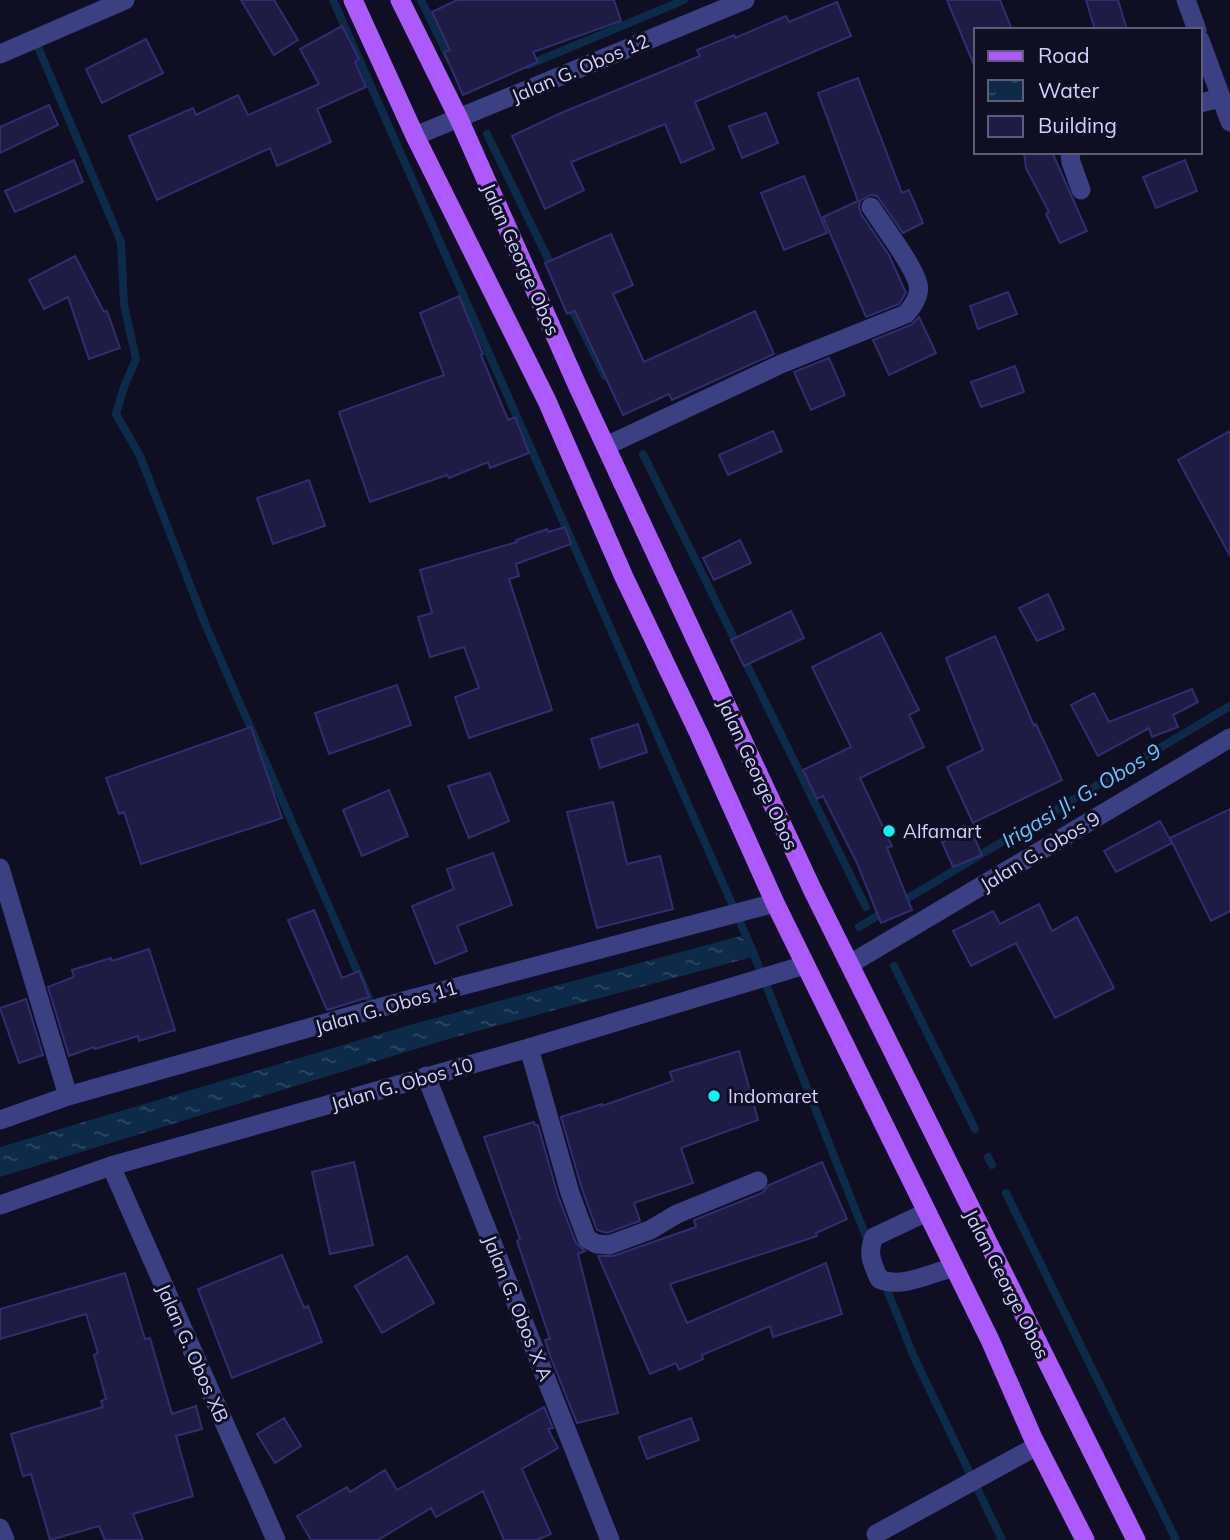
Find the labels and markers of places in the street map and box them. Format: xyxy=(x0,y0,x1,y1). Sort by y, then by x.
place label: Alfamart xyxy=(903,819,982,843)
marker: Alfamart xyxy=(881,823,897,839)
place label: Indomaret xyxy=(728,1084,818,1108)
marker: Indomaret xyxy=(706,1088,722,1104)

